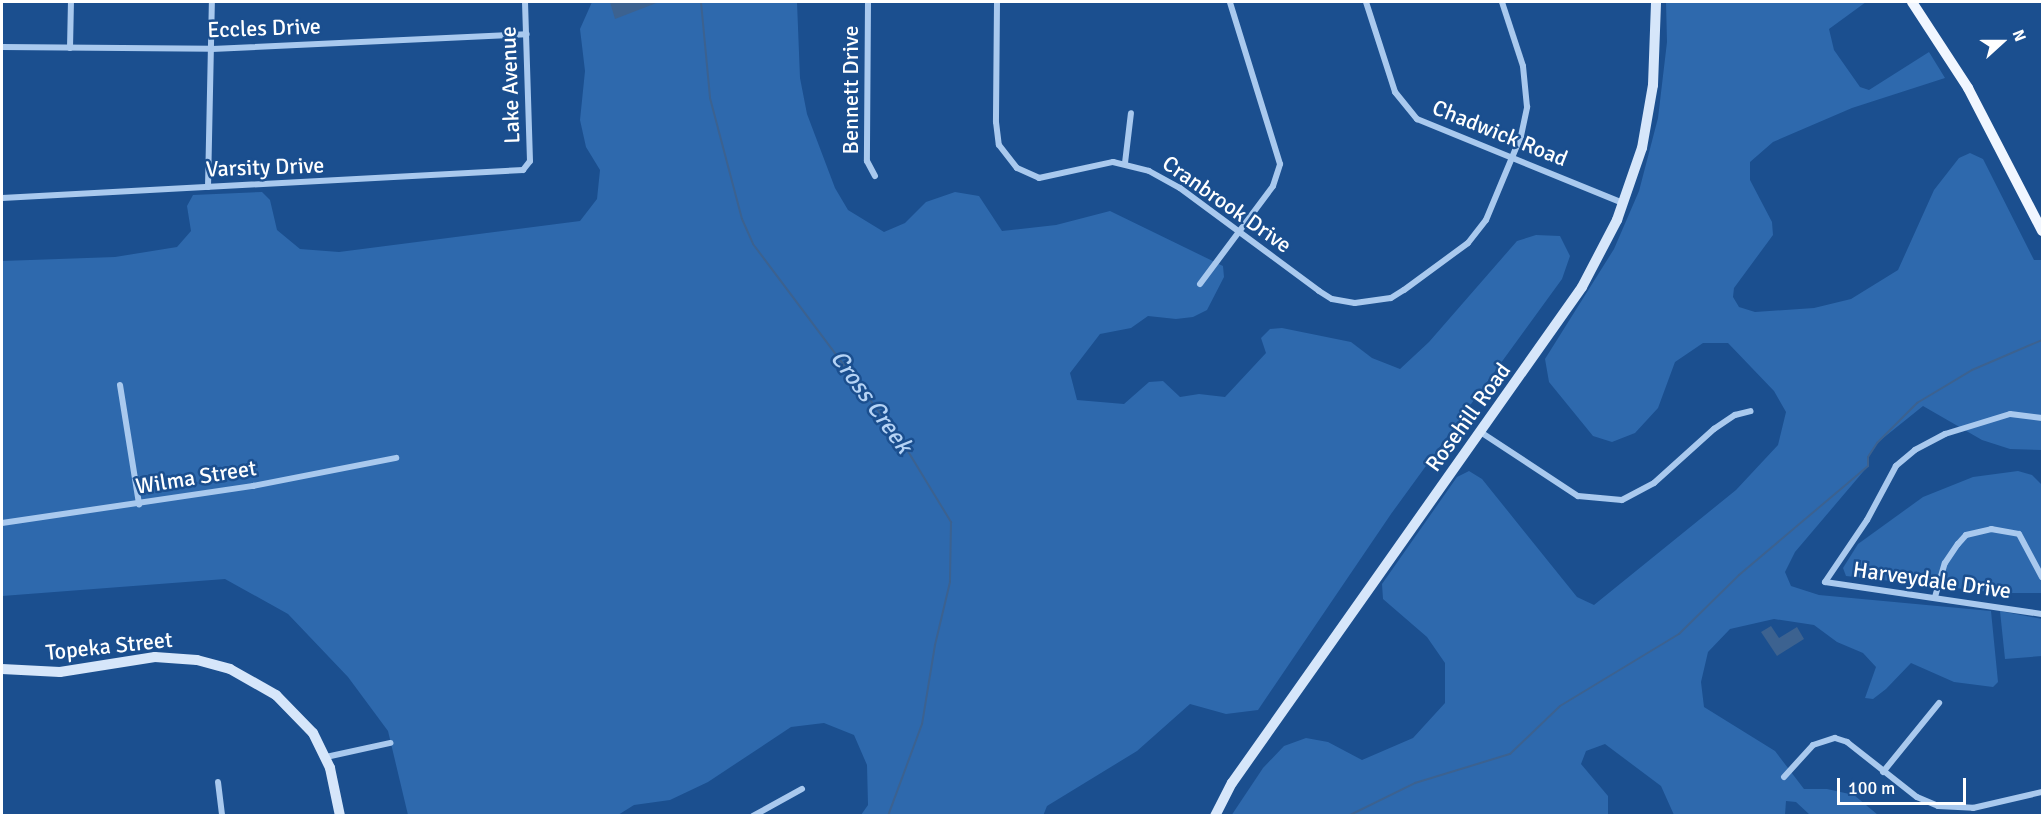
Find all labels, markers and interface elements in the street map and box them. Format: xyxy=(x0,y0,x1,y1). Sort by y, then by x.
north arrow xyxy=(1972,12,2032,72)
street label: Eccles Drive xyxy=(207,13,321,43)
street label: Lake Avenue xyxy=(495,26,525,144)
street label: Bennett Drive xyxy=(838,26,864,154)
text: N xyxy=(2007,27,2030,44)
street label: Chadwick Road xyxy=(1429,94,1571,172)
street label: Cranbrook Drive xyxy=(1157,150,1297,258)
street label: Varsity Drive xyxy=(205,152,325,182)
water label: Cross Creek xyxy=(824,345,918,459)
street label: Rosehill Road xyxy=(1420,358,1516,476)
street label: Wilma Street xyxy=(134,454,258,500)
street label: Harveydale Drive xyxy=(1851,556,2013,604)
street label: Topeka Street xyxy=(44,626,174,666)
scale bar xyxy=(1840,766,1969,804)
text: 100 m xyxy=(1848,777,1895,799)

